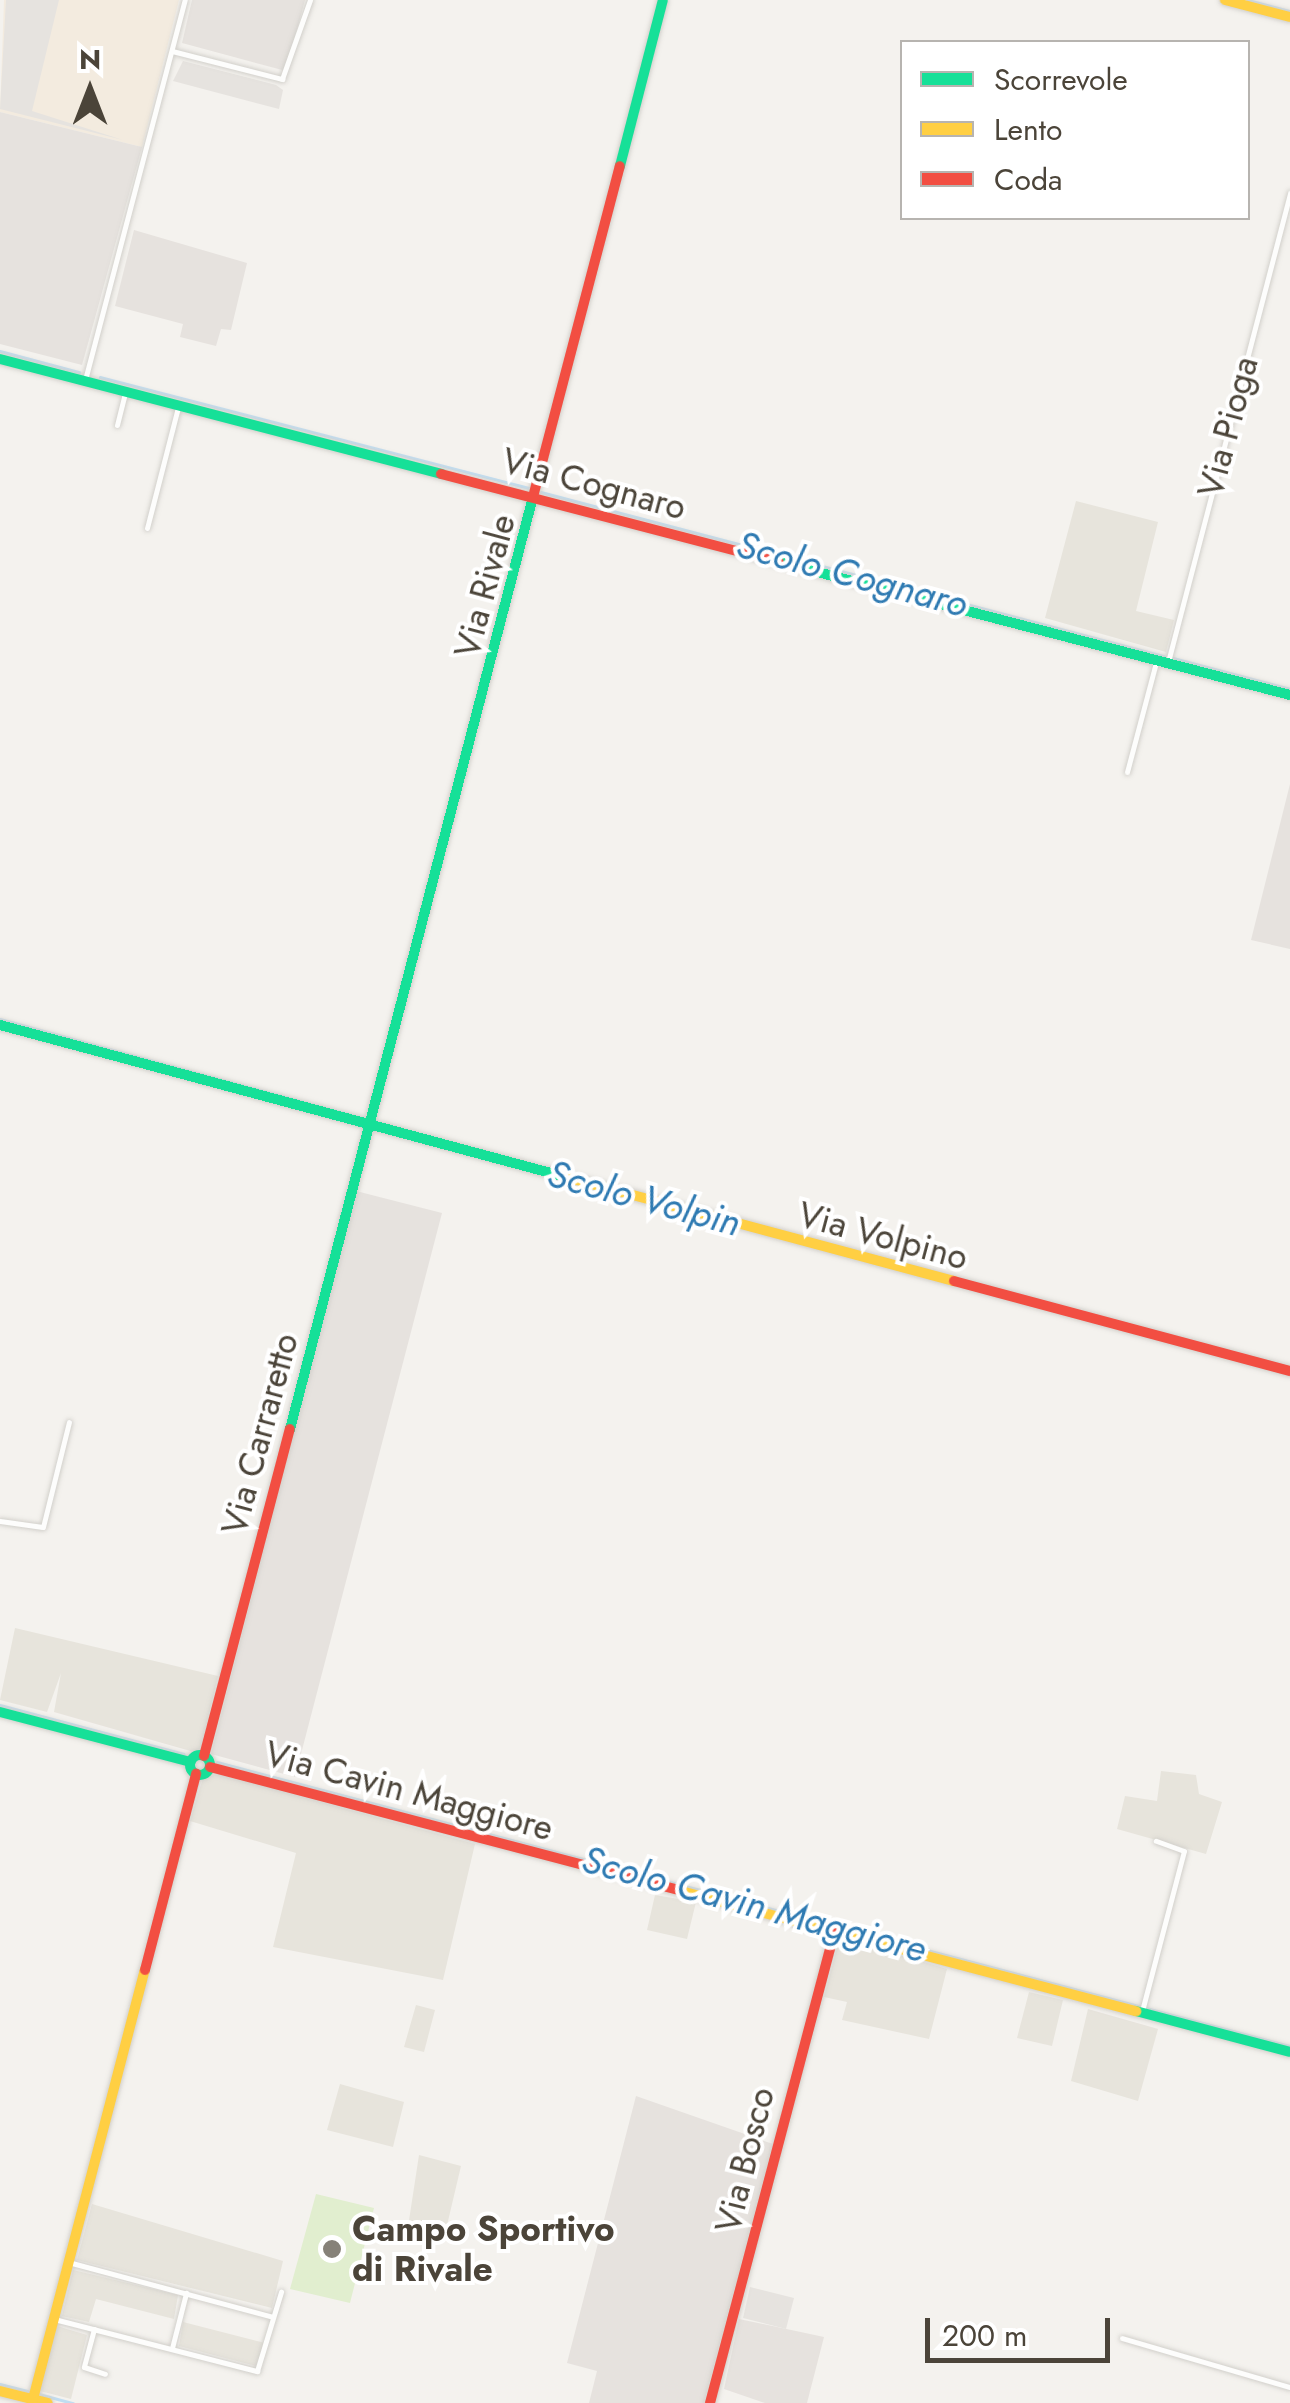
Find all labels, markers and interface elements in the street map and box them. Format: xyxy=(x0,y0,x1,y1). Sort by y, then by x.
text: N xyxy=(79,39,101,80)
north arrow xyxy=(40,40,140,140)
legend xyxy=(900,40,1250,220)
text: Scorrevole xyxy=(994,58,1128,101)
text: Lento xyxy=(994,108,1062,151)
text: Coda xyxy=(994,158,1062,201)
street label: Via Pioga xyxy=(1189,352,1267,502)
street label: Via Cognaro xyxy=(498,439,690,529)
street label: Via Rivale xyxy=(446,510,524,662)
water label: Scolo Cognaro xyxy=(732,521,972,627)
water label: Scolo Volpin xyxy=(543,1150,745,1246)
street label: Via Volpino xyxy=(794,1193,972,1279)
street label: Via Carraretto xyxy=(213,1329,307,1539)
street label: Via Cavin Maggiore xyxy=(260,1732,558,1850)
water label: Scolo Cavin Maggiore xyxy=(577,1836,931,1972)
street label: Via Bosco xyxy=(707,2083,783,2237)
place label: Campo Sportivo di Rivale xyxy=(352,2208,615,2290)
marker: Campo Sportivo di Rivale xyxy=(321,2238,343,2260)
scale bar xyxy=(930,2298,1115,2360)
text: 200 m xyxy=(942,2314,1027,2357)

